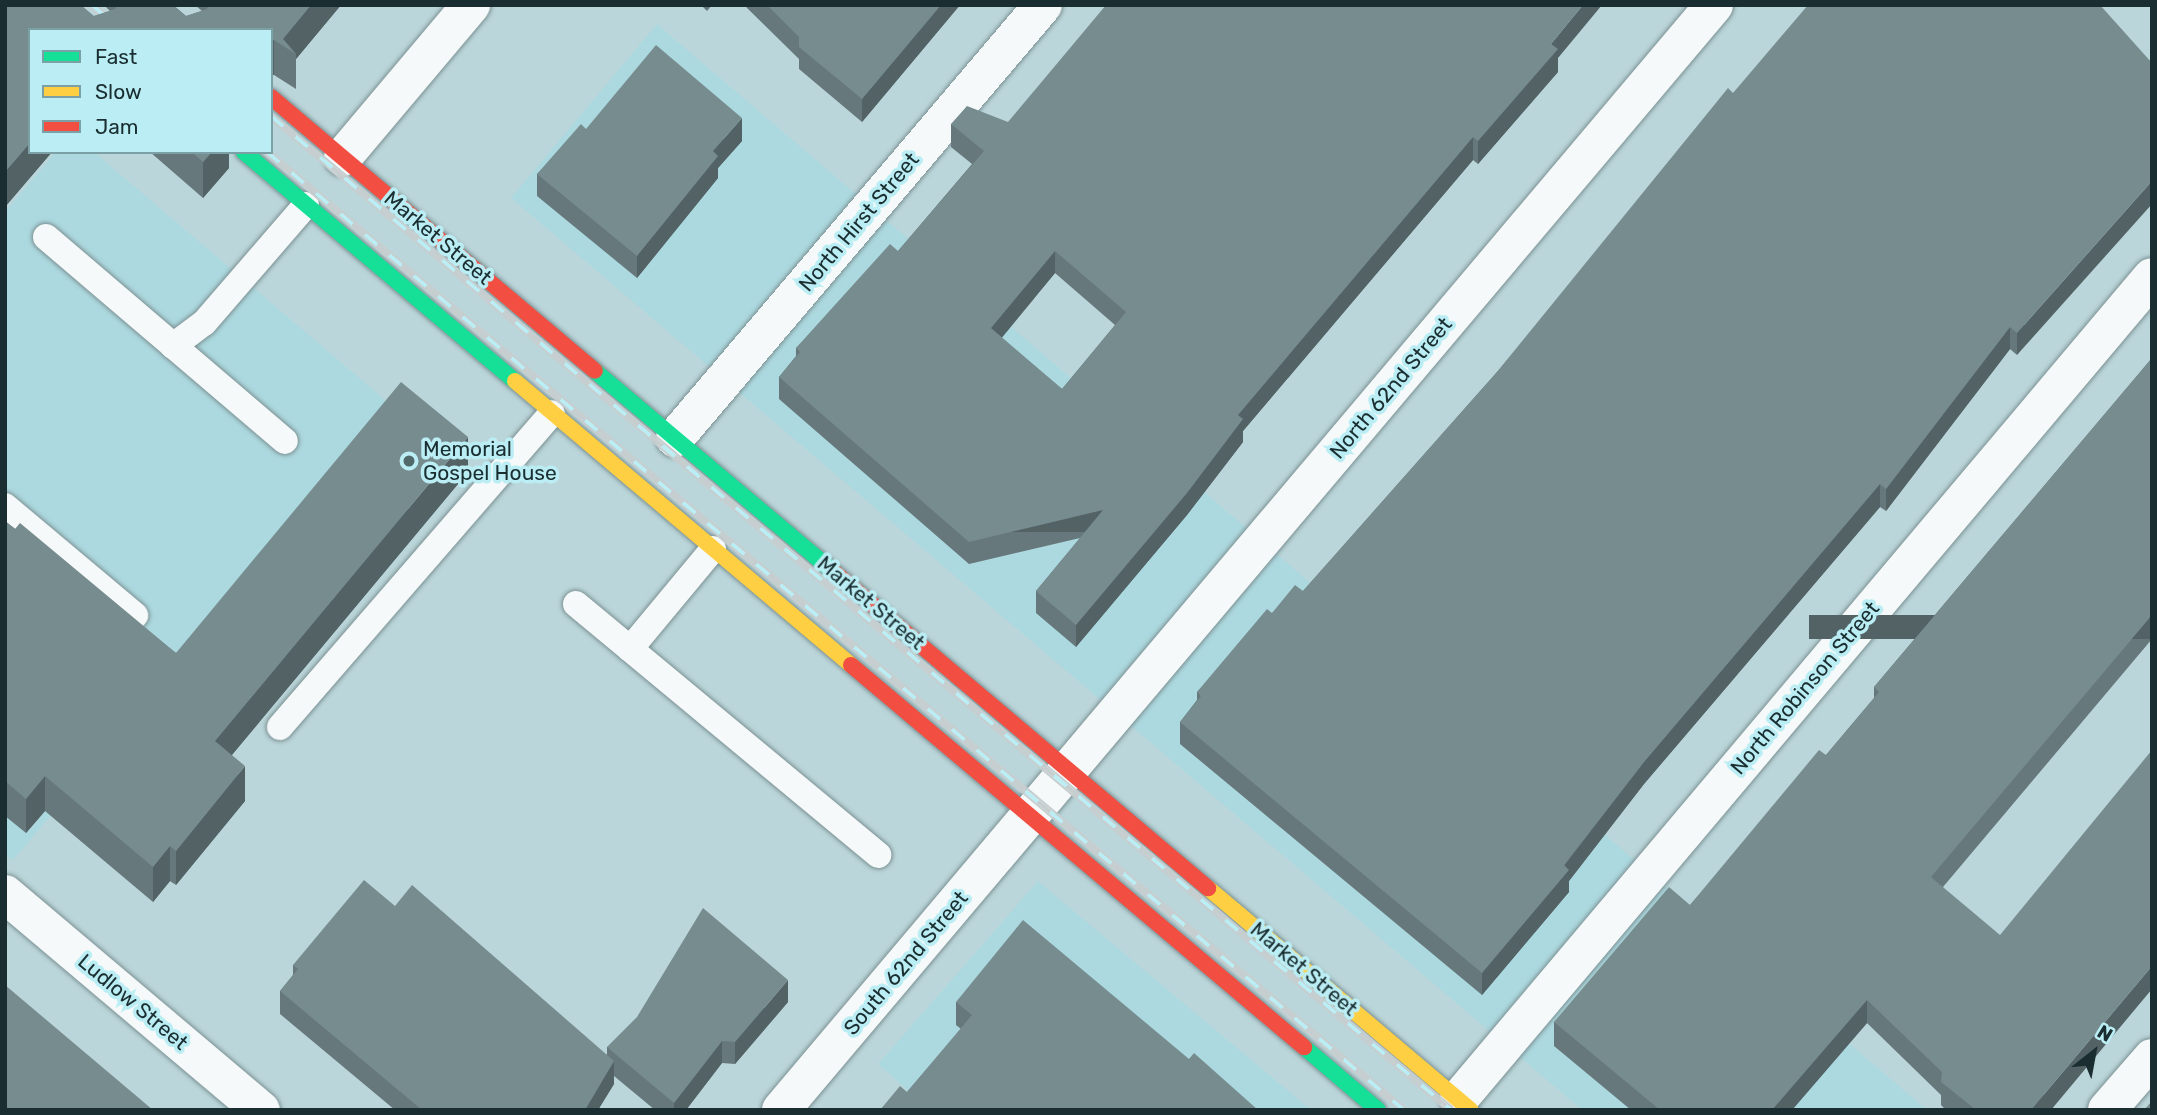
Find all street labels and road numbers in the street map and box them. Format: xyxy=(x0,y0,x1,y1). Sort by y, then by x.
street label: North Hirst Street xyxy=(794,147,924,297)
street label: Market Street xyxy=(379,186,497,290)
street label: North 62nd Street xyxy=(1325,312,1457,464)
street label: Market Street xyxy=(812,551,930,655)
street label: North Robinson Street xyxy=(1725,596,1885,780)
street label: South 62nd Street xyxy=(839,886,973,1040)
street label: Market Street xyxy=(1245,917,1363,1021)
street label: Ludlow Street xyxy=(73,949,193,1055)

